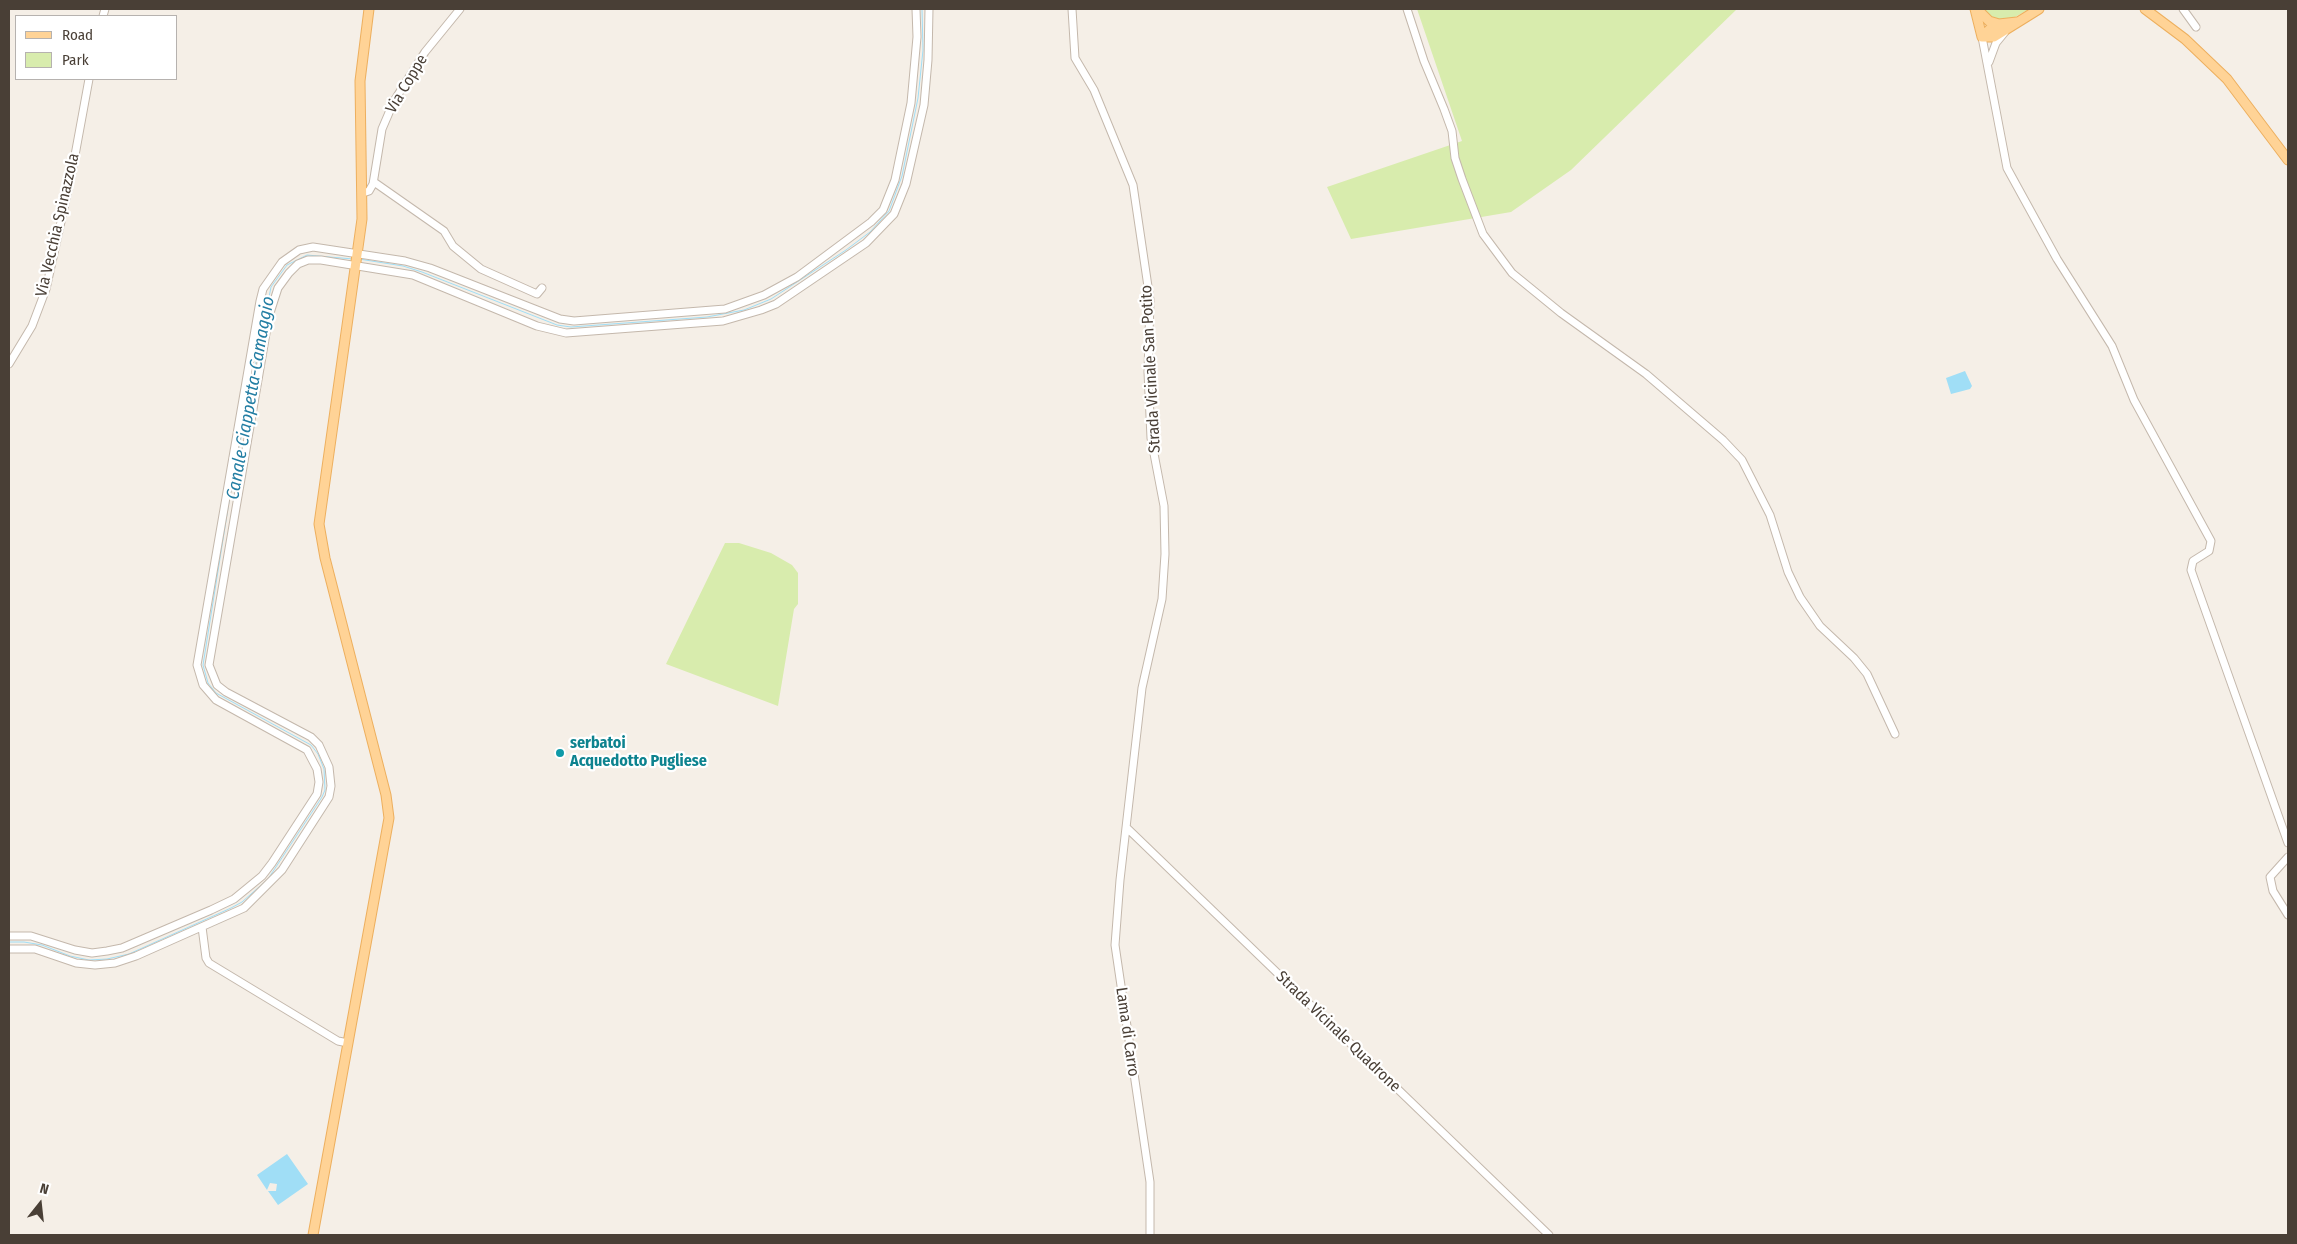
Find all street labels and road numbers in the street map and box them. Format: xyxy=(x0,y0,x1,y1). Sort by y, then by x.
street label: Via Coppe xyxy=(382,51,432,117)
street label: Via Vecchia Spinazzola xyxy=(32,151,84,299)
street label: Strada Vicinale San Potito xyxy=(1137,285,1165,453)
street label: Strada Vicinale Quadrone xyxy=(1272,967,1404,1097)
street label: Lama di Carro xyxy=(1111,986,1143,1078)

